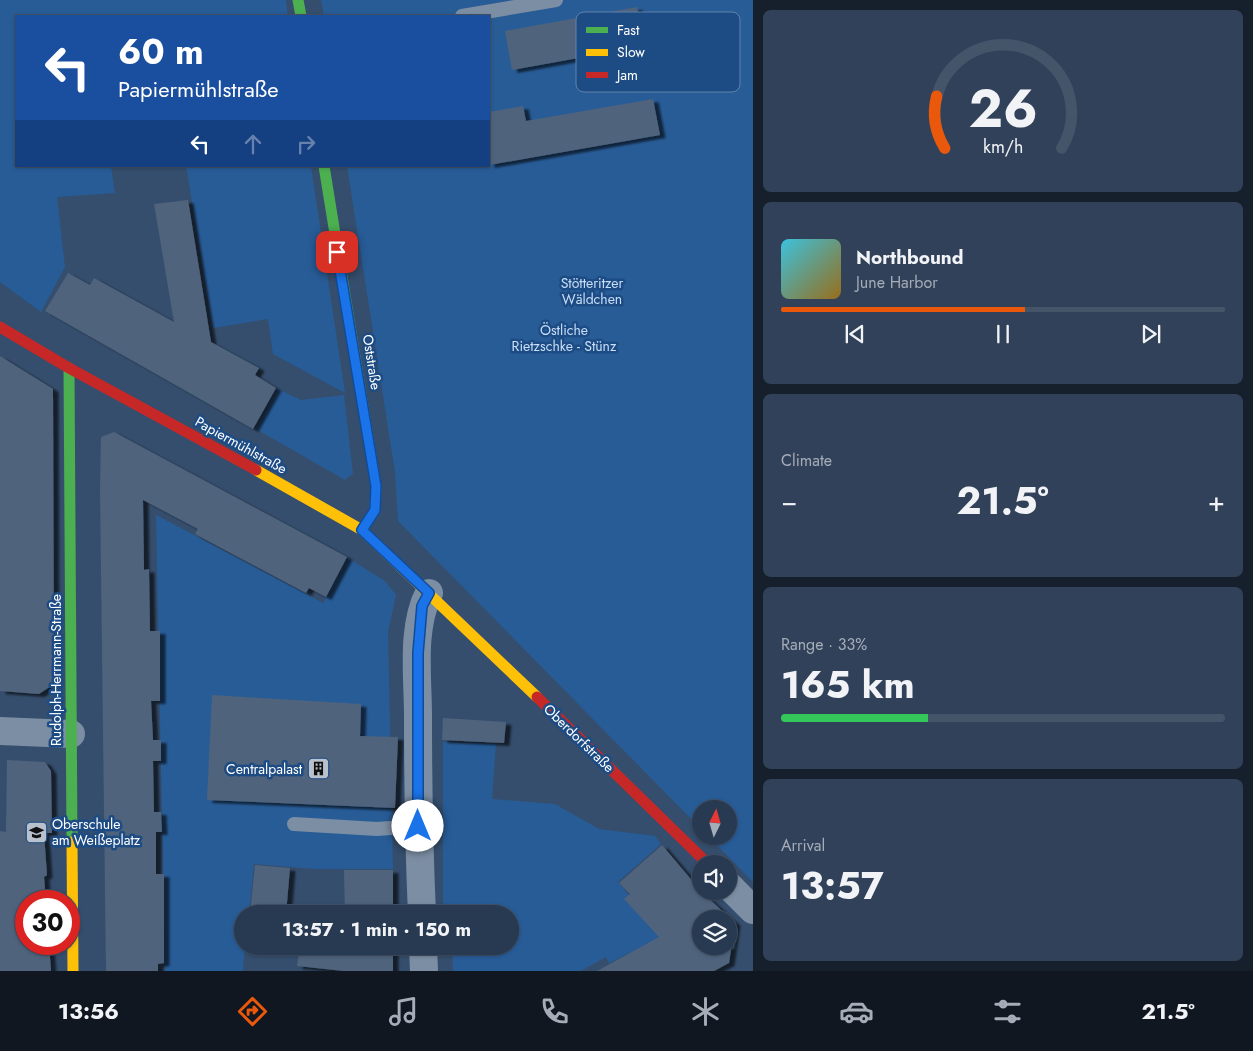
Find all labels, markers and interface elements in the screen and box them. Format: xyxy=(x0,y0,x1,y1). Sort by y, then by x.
legend xyxy=(576,12,740,92)
text: Fast xyxy=(617,20,640,40)
text: 60 m xyxy=(118,27,204,77)
icon: left xyxy=(35,35,100,100)
text: Slow xyxy=(617,42,645,62)
text: Jam xyxy=(615,65,638,85)
text: 26 xyxy=(969,71,1037,147)
text: Papiermühlstraße xyxy=(118,73,278,105)
icon: left xyxy=(186,130,214,158)
icon: ahead xyxy=(239,130,267,158)
icon: right xyxy=(292,130,320,158)
text: km/h xyxy=(983,134,1023,160)
pin xyxy=(316,231,358,273)
icon: arrive xyxy=(323,238,351,266)
text: Northbound xyxy=(856,244,963,271)
text: June Harbor xyxy=(856,271,938,294)
park label: Stötteritzer Wäldchen xyxy=(561,273,624,309)
park label: Östliche Rietzschke - Stünz xyxy=(512,320,617,356)
icon: previous xyxy=(841,320,869,348)
icon: pause xyxy=(989,320,1017,348)
icon: next xyxy=(1137,320,1165,348)
street label: Oststraße xyxy=(358,333,386,391)
street label: Papiermühlstraße xyxy=(191,411,291,479)
text: Climate xyxy=(781,449,832,472)
text: 21.5° xyxy=(956,473,1049,528)
text: − xyxy=(781,481,798,522)
text: + xyxy=(1208,481,1225,522)
street label: Rudolph-Herrmann-Straße xyxy=(46,594,66,746)
text: Range · 33% xyxy=(781,633,867,656)
text: 165 km xyxy=(781,657,915,712)
street label: Oberdorfstraße xyxy=(539,699,619,777)
building icon: Centralpalast xyxy=(306,757,330,781)
place label: Centralpalast xyxy=(226,759,303,779)
position arrow xyxy=(391,799,443,851)
north arrow xyxy=(692,800,738,845)
map controls xyxy=(692,800,737,955)
place label: Oberschule am Weißeplatz xyxy=(52,814,141,850)
school or university icon: Oberschule am Weißeplatz xyxy=(24,820,48,844)
text: Arrival xyxy=(781,834,825,857)
button: sound xyxy=(692,855,737,900)
text: 13:57 xyxy=(781,858,884,913)
speed limit sign: 30 xyxy=(15,890,80,955)
button: layers xyxy=(692,910,737,955)
text: 13:57 · 1 min · 150 m xyxy=(282,916,471,943)
icon: directions xyxy=(235,994,270,1029)
icon: music xyxy=(386,994,421,1029)
icon: phone xyxy=(537,994,572,1029)
icon: climate xyxy=(688,994,723,1029)
icon: car xyxy=(839,994,874,1029)
icon: filters xyxy=(990,994,1025,1029)
text: 13:56 xyxy=(58,995,119,1027)
text: 21.5° xyxy=(1141,995,1195,1027)

